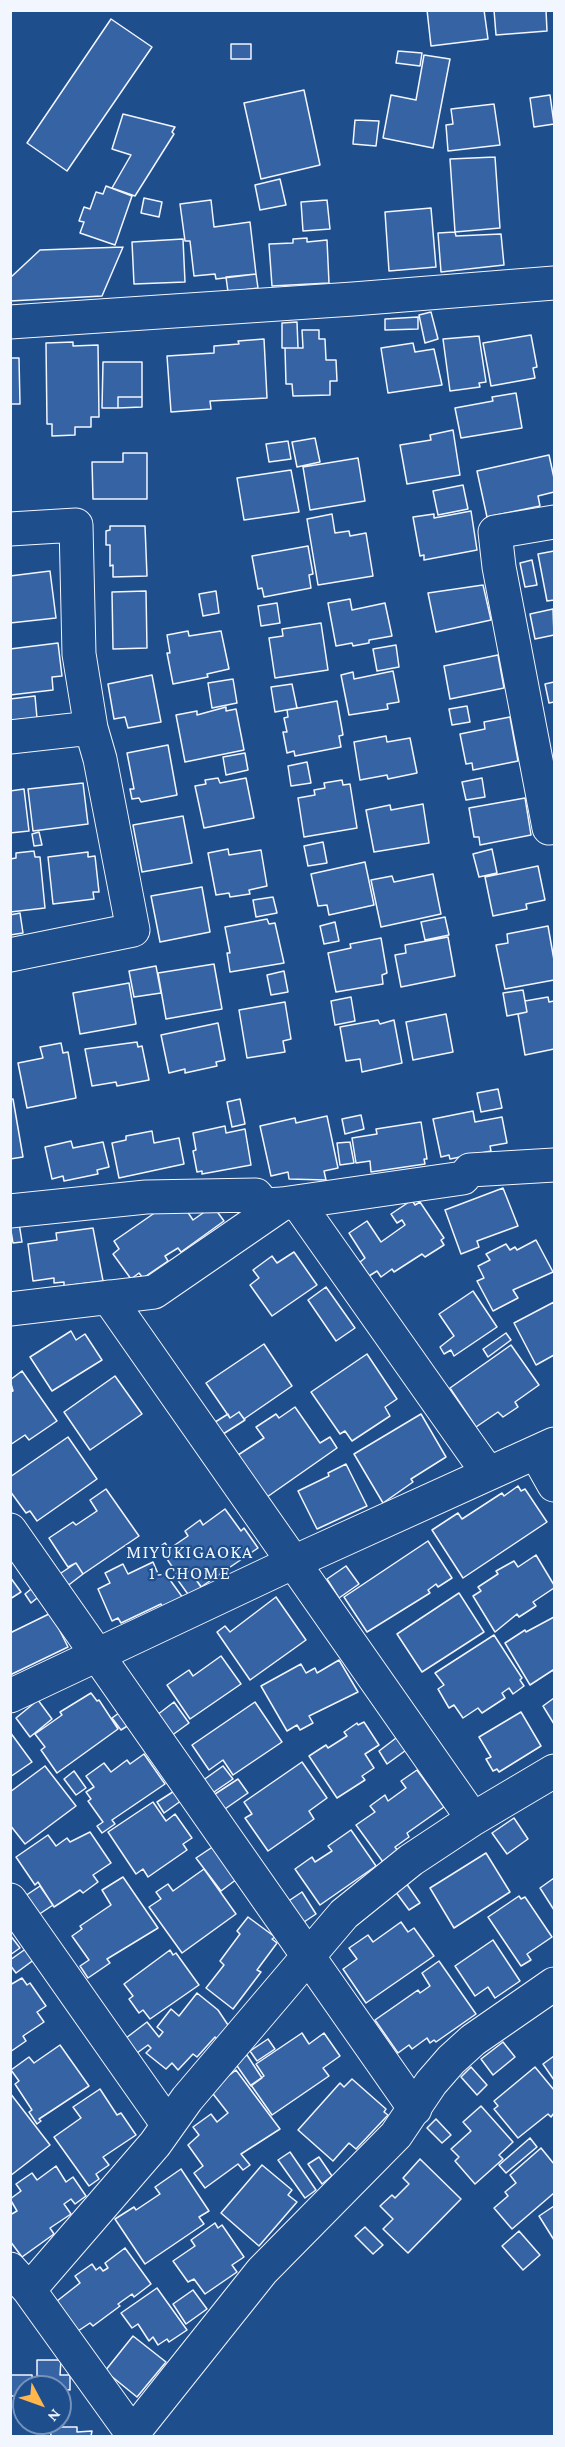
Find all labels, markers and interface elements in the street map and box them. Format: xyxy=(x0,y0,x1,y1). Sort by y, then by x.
district label: MIYUKIGAOKA 1-CHOME xyxy=(126,1541,254,1584)
north arrow xyxy=(12,2375,72,2435)
text: N xyxy=(44,2406,64,2426)

